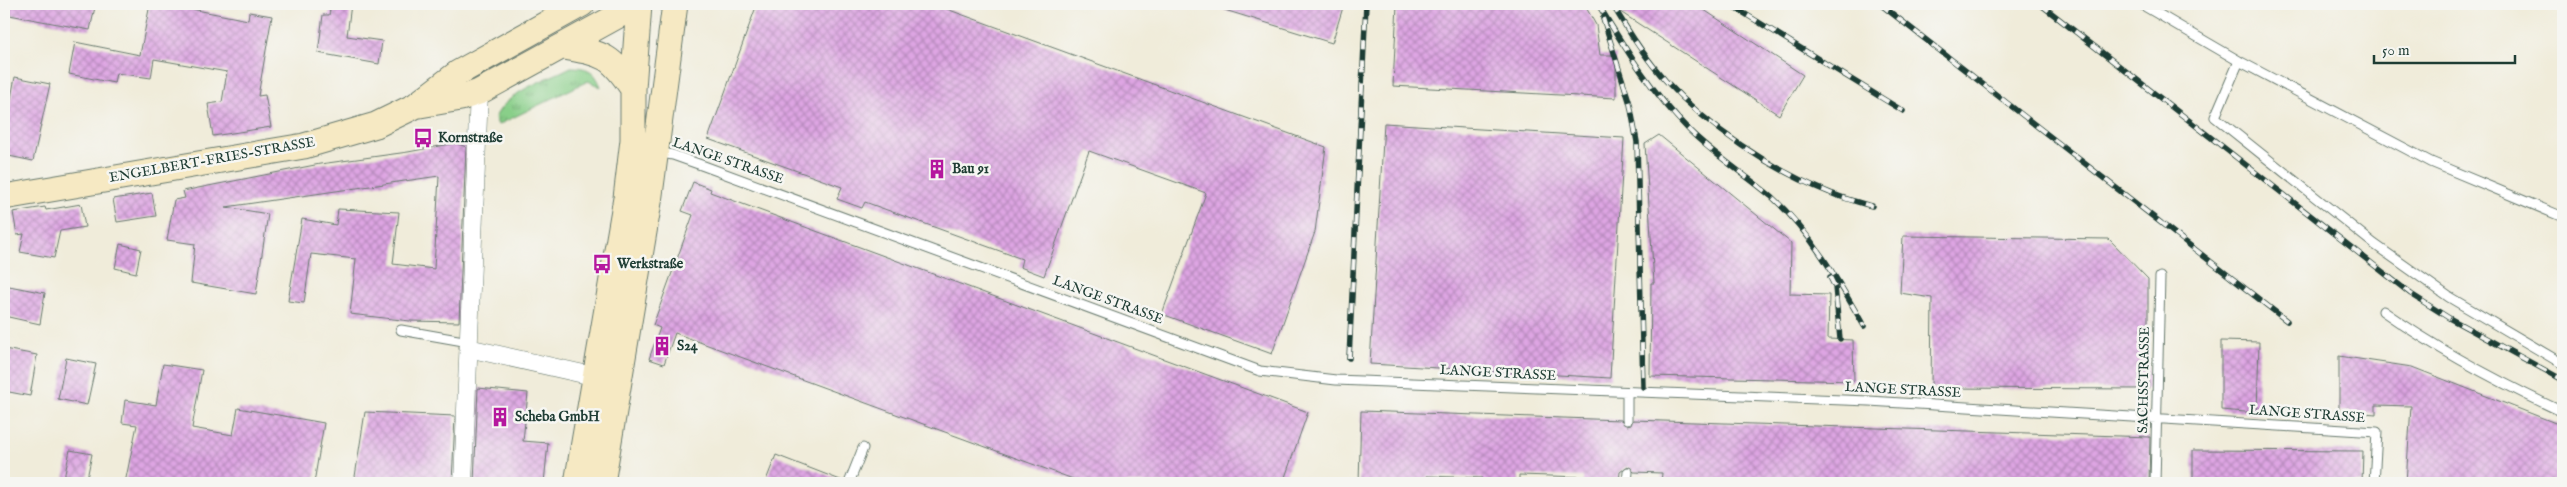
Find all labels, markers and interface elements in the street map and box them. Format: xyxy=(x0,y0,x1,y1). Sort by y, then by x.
scale bar xyxy=(2374,32,2516,64)
text: 50 m xyxy=(2382,41,2410,60)
bus stop icon: Kornstraße xyxy=(412,127,434,149)
place label: Kornstraße xyxy=(438,129,503,147)
street label: ENGELBERT-FRIES-STRASSE xyxy=(108,133,317,187)
street label: LANGE STRASSE xyxy=(670,133,786,189)
building icon: Bau 91 xyxy=(926,158,948,180)
place label: Bau 91 xyxy=(952,160,989,178)
bus stop icon: Werkstraße xyxy=(591,253,613,275)
place label: Werkstraße xyxy=(616,255,684,273)
street label: LANGE STRASSE xyxy=(1050,272,1166,329)
street label: SACHSSTRASSE xyxy=(2134,326,2154,434)
building icon: S24 xyxy=(651,335,673,357)
place label: S24 xyxy=(677,337,699,355)
street label: LANGE STRASSE xyxy=(1439,361,1557,385)
street label: LANGE STRASSE xyxy=(1844,378,1962,402)
street label: LANGE STRASSE xyxy=(2248,401,2366,427)
building icon: Scheba GmbH xyxy=(489,406,511,428)
place label: Scheba GmbH xyxy=(515,408,600,426)

